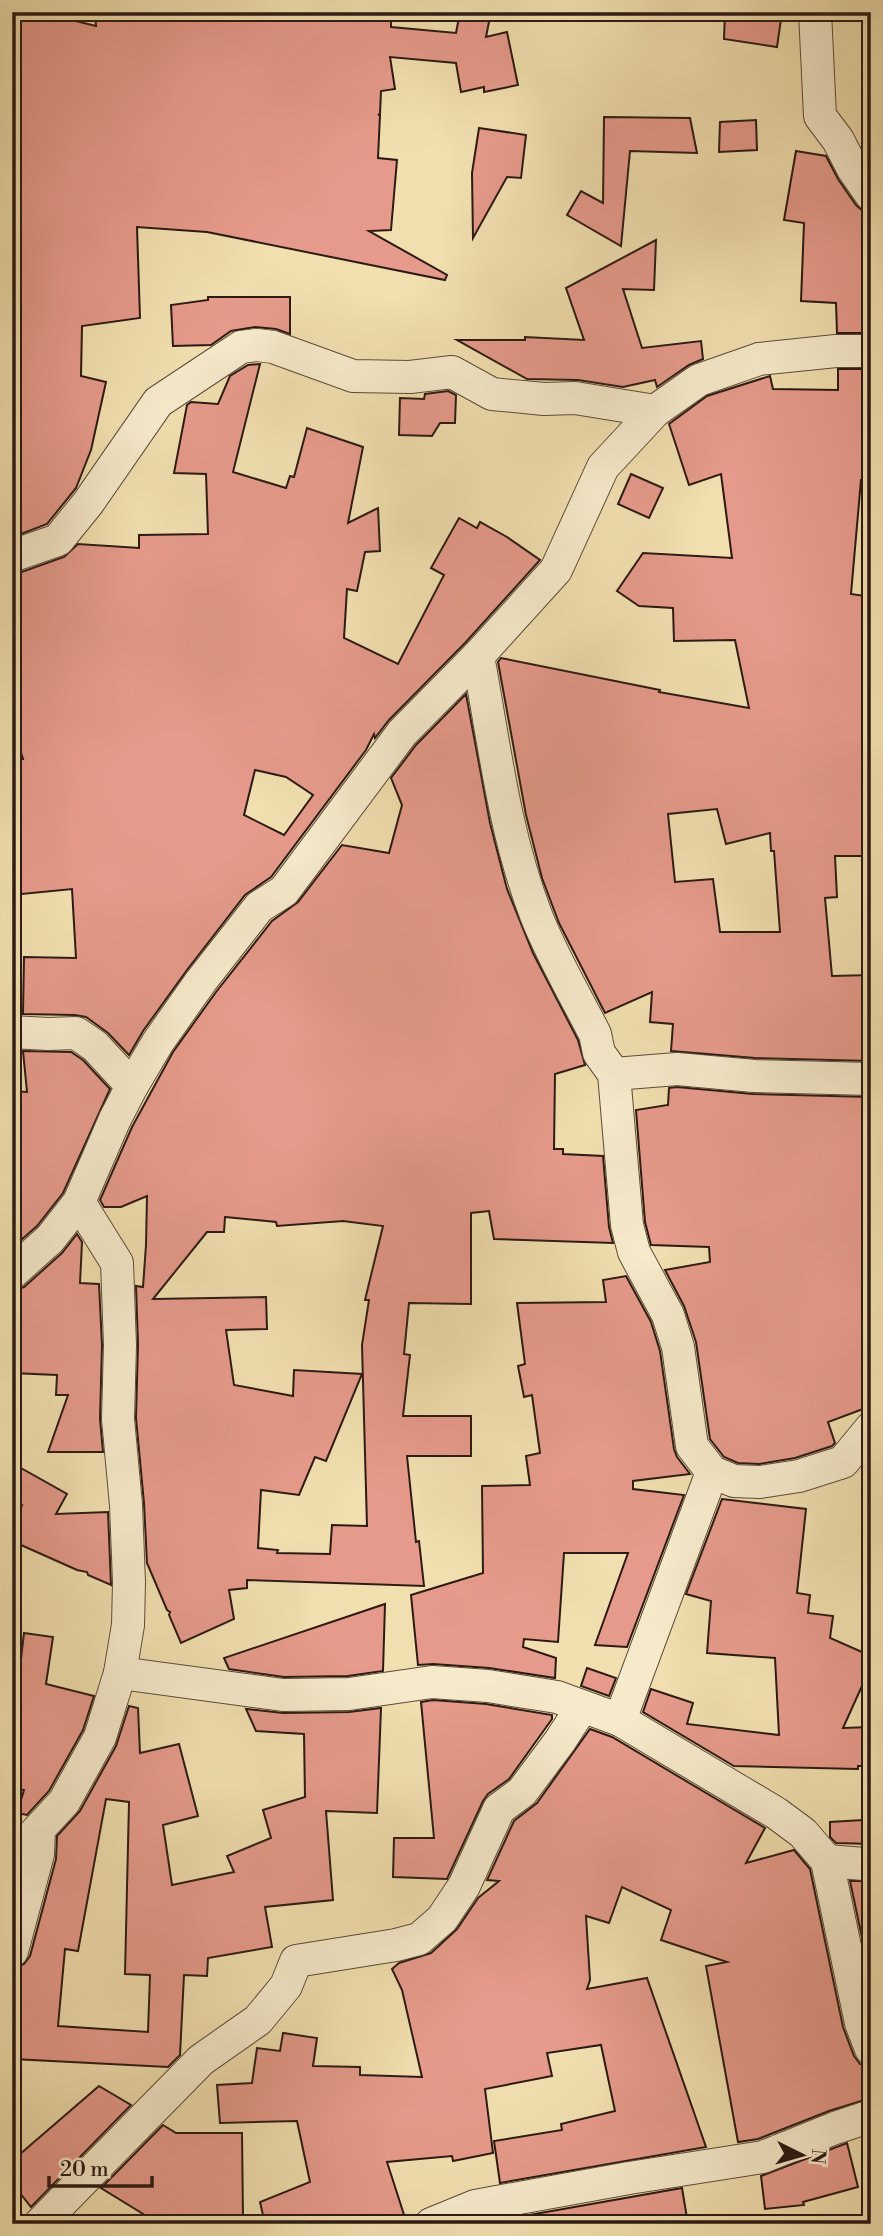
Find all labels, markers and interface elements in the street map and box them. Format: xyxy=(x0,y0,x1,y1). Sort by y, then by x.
north arrow xyxy=(768,2120,838,2190)
scale bar xyxy=(49,2145,152,2189)
text: N xyxy=(805,2148,831,2165)
text: 20 m xyxy=(60,2157,109,2183)

